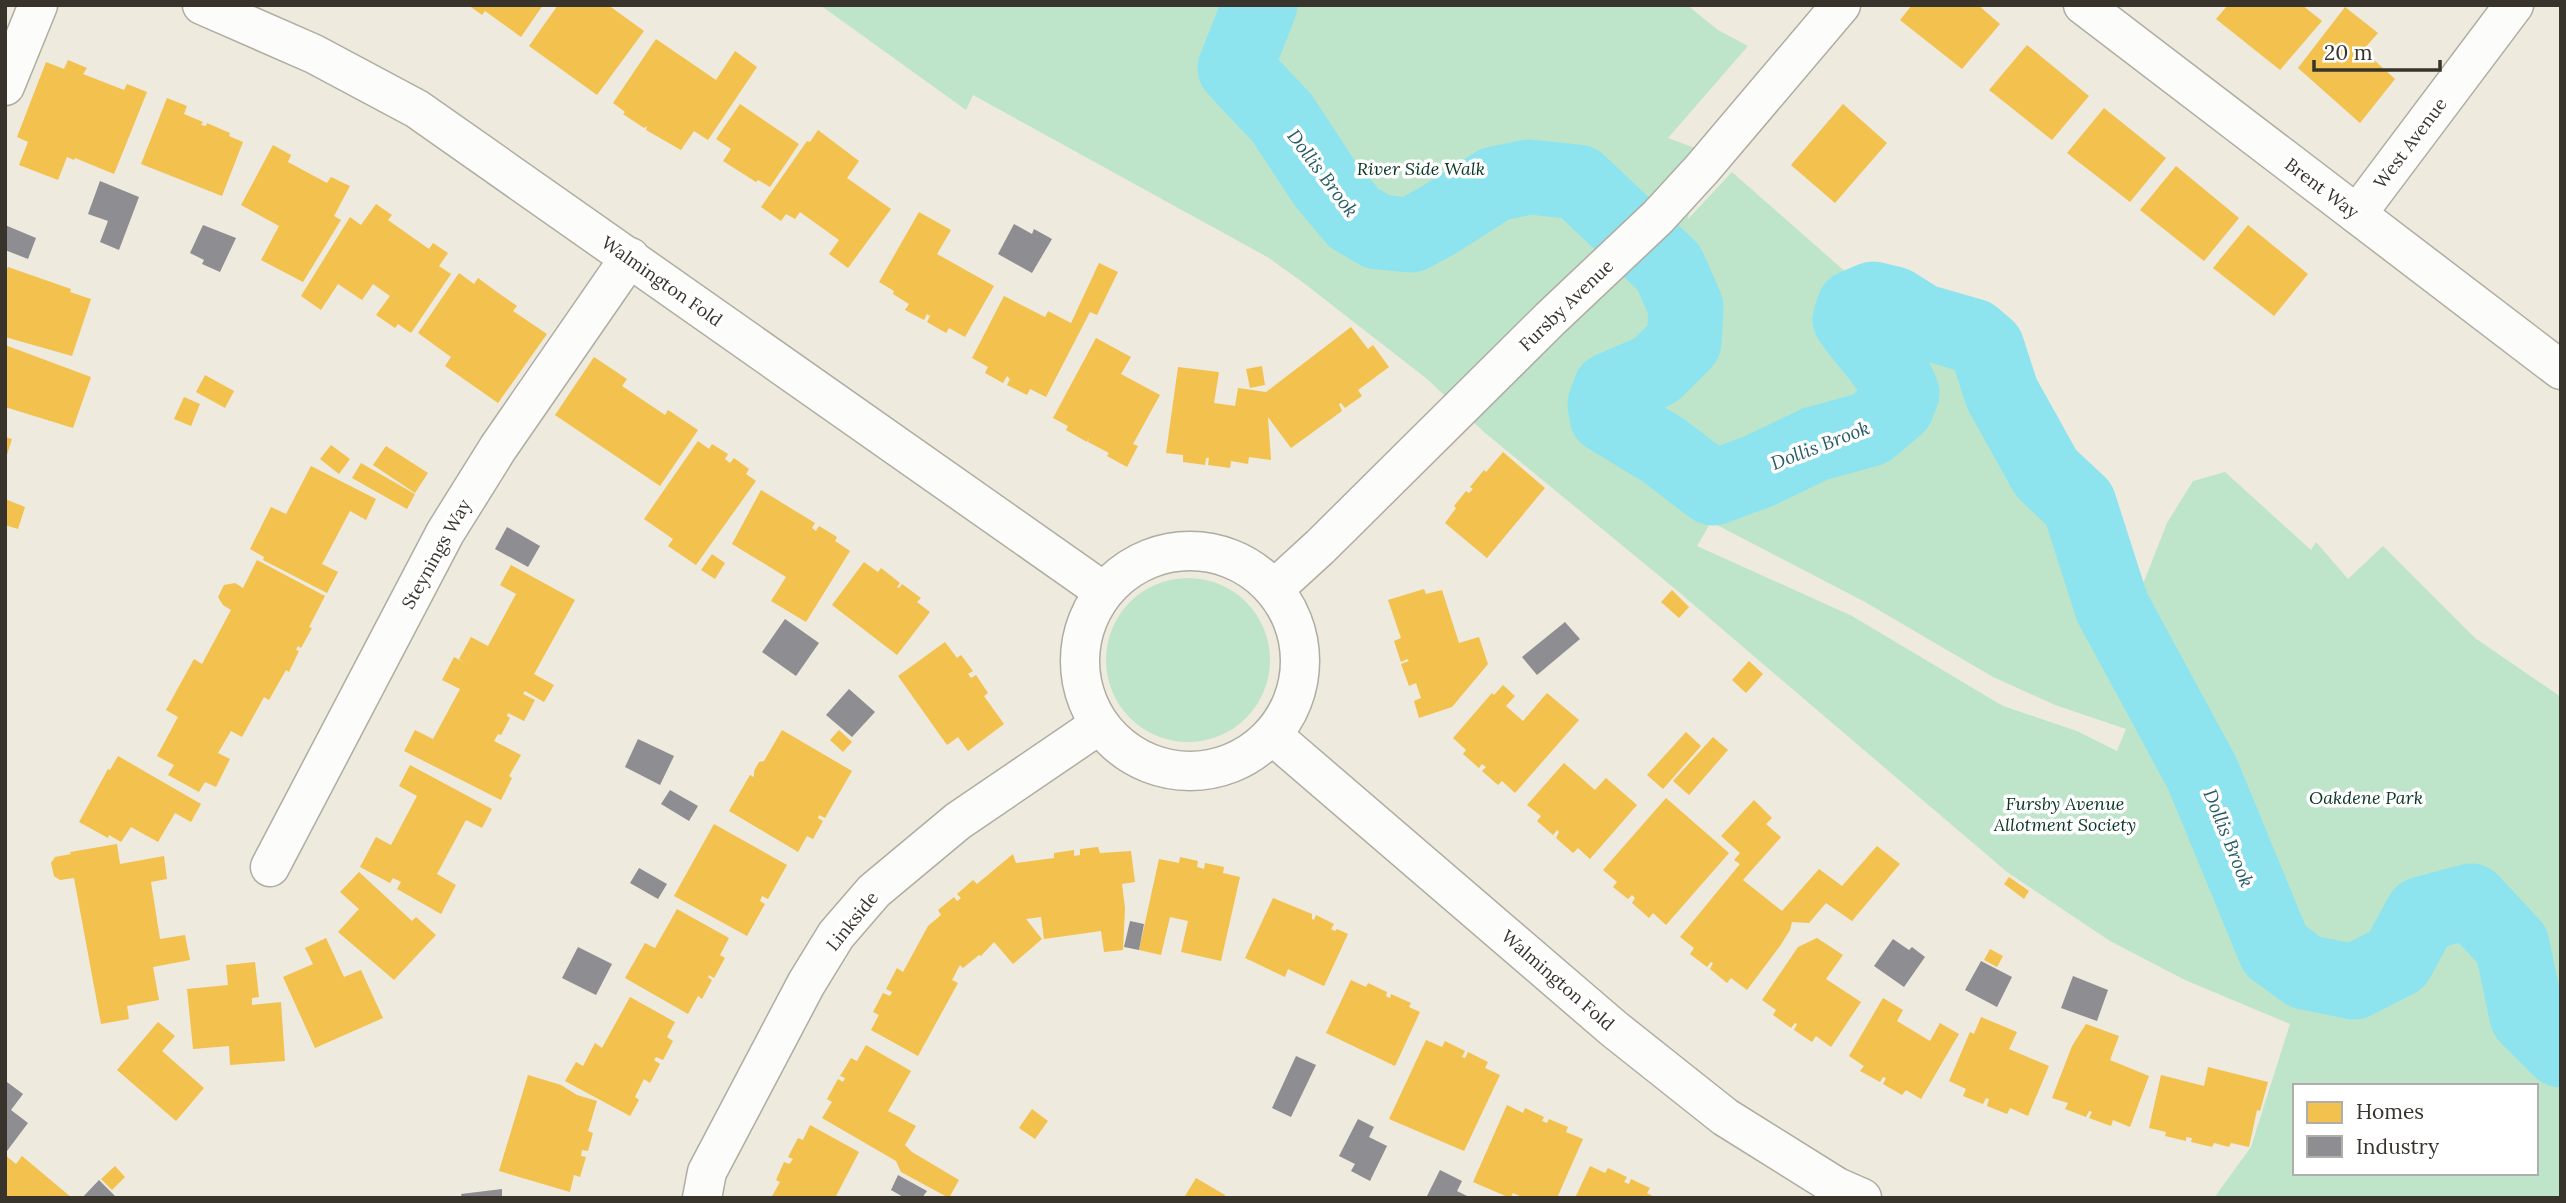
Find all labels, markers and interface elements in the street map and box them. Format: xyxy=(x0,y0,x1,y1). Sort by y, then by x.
scale bar xyxy=(2314,28,2440,72)
text: 20 m xyxy=(2324,39,2373,66)
street label: West Avenue xyxy=(2368,93,2452,193)
water label: Dollis Brook xyxy=(1282,124,1364,222)
street label: Brent Way xyxy=(2280,153,2364,224)
park label: River Side Walk xyxy=(1357,157,1485,180)
street label: Walmington Fold xyxy=(597,231,727,331)
street label: Fursby Avenue xyxy=(1514,254,1618,356)
water label: Dollis Brook xyxy=(1767,415,1873,475)
street label: Steynings Way xyxy=(396,495,476,613)
water label: Dollis Brook xyxy=(2198,785,2260,891)
park label: Oakdene Park xyxy=(2309,786,2423,809)
park label: Fursby Avenue Allotment Society xyxy=(1993,792,2136,836)
street label: Linkside xyxy=(821,886,883,955)
street label: Walmington Fold xyxy=(1497,925,1619,1036)
legend xyxy=(2293,1084,2538,1175)
text: Homes xyxy=(2356,1098,2424,1125)
text: Industry xyxy=(2356,1133,2439,1160)

